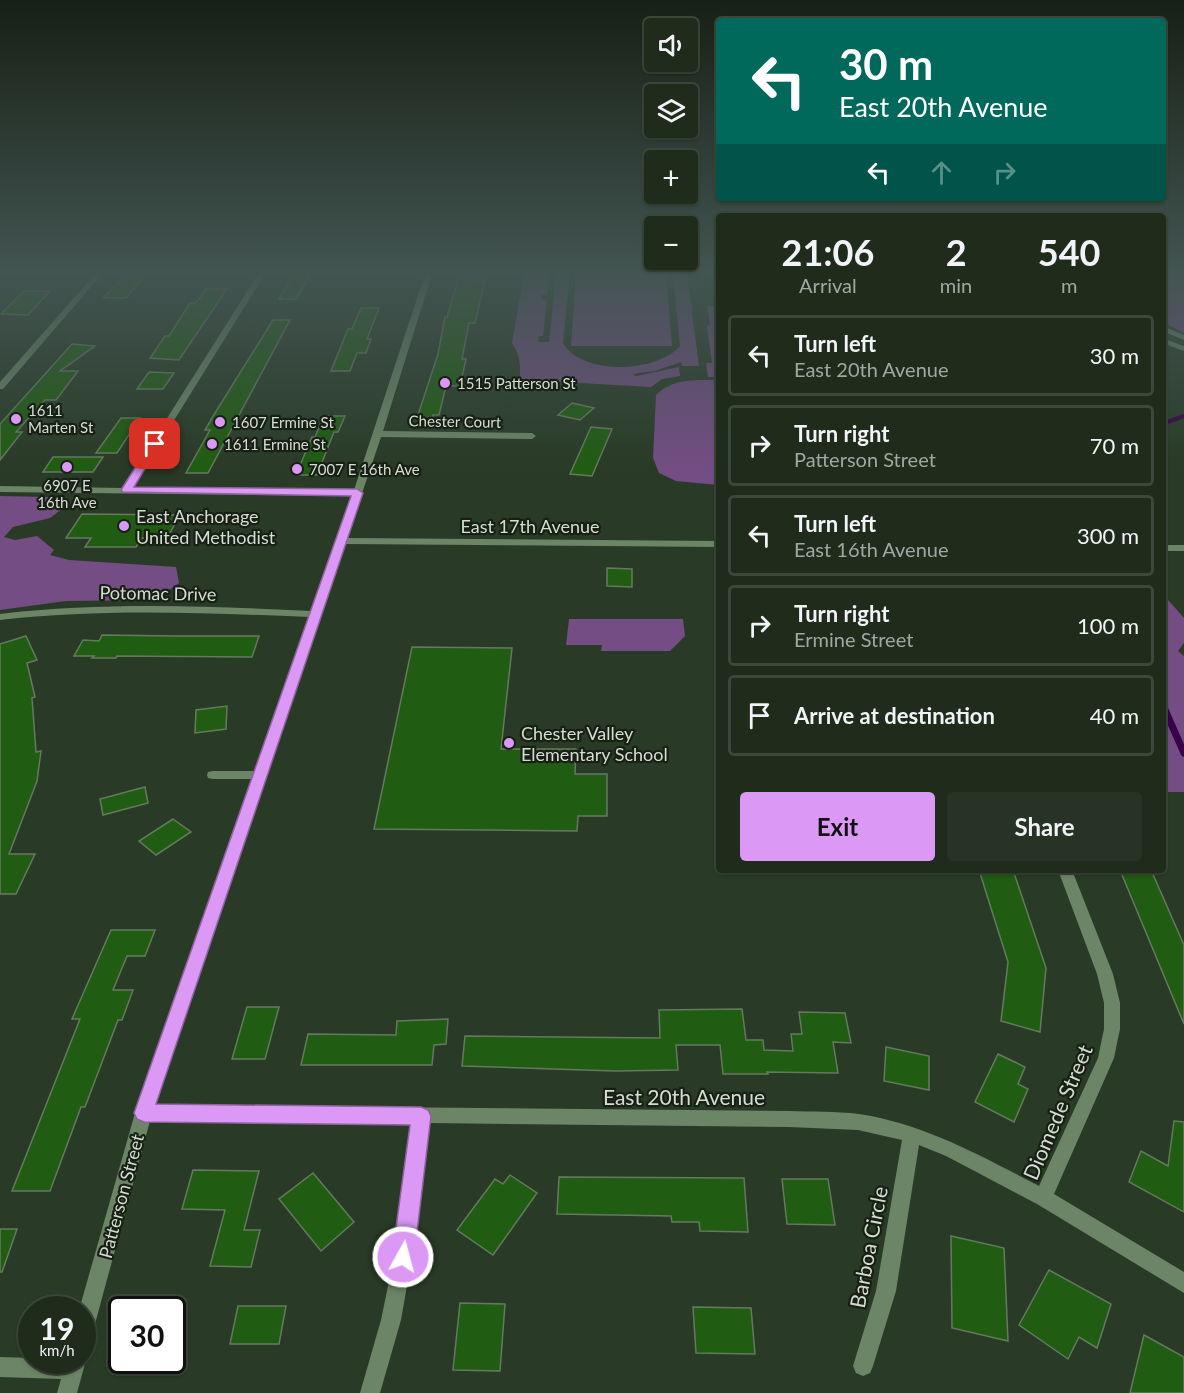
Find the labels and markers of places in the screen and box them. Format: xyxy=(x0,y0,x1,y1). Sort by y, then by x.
place label: 1515 Patterson St xyxy=(457,374,576,392)
marker: 1515 Patterson St xyxy=(438,376,452,390)
place label: 1611 Marten St xyxy=(28,401,94,436)
marker: 1611 Marten St xyxy=(9,412,23,426)
place label: 1607 Ermine St xyxy=(232,413,334,431)
marker: 1607 Ermine St xyxy=(213,415,227,429)
pin xyxy=(129,418,180,469)
place label: 1611 Ermine St xyxy=(224,435,326,453)
marker: 1611 Ermine St xyxy=(205,437,219,451)
marker: 6907 E 16th Ave xyxy=(60,460,74,474)
place label: 7007 E 16th Ave xyxy=(309,460,420,478)
marker: 7007 E 16th Ave xyxy=(290,462,304,476)
place label: 6907 E 16th Ave xyxy=(37,476,97,511)
place label: East Anchorage United Methodist xyxy=(136,505,276,548)
marker: East Anchorage United Methodist xyxy=(117,519,131,533)
place label: Chester Valley Elementary School xyxy=(521,722,668,765)
marker: Chester Valley Elementary School xyxy=(502,736,516,750)

